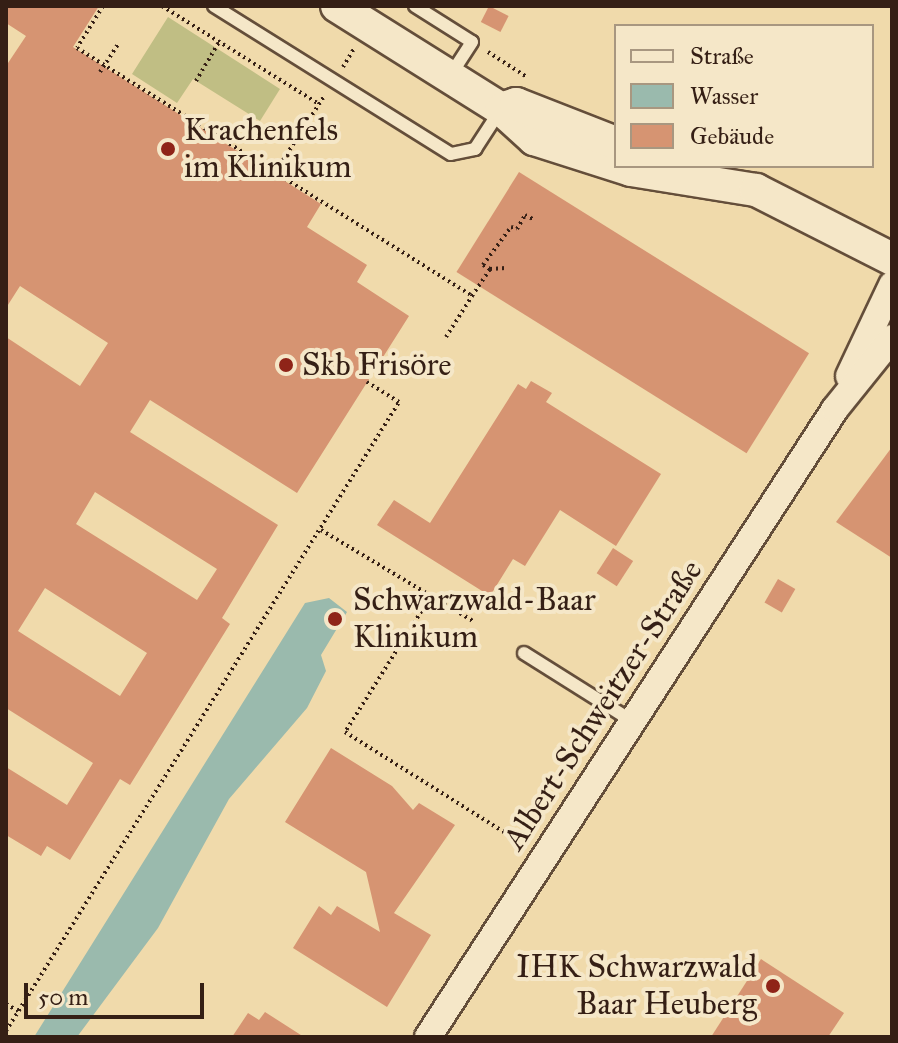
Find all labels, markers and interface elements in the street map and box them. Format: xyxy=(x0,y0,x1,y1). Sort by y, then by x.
legend xyxy=(614,24,874,168)
text: Straße xyxy=(690,41,754,71)
text: Wasser xyxy=(690,81,758,111)
place label: Krachenfels im Klinikum xyxy=(184,112,352,187)
text: Gebäude xyxy=(690,121,774,151)
marker: Krachenfels im Klinikum xyxy=(159,140,177,158)
place label: Skb Frisöre xyxy=(302,346,452,384)
marker: Skb Frisöre xyxy=(277,356,295,374)
street label: Albert-Schweitzer-Straße xyxy=(495,553,711,857)
place label: Schwarzwald-Baar Klinikum xyxy=(353,582,596,657)
marker: Schwarzwald-Baar Klinikum xyxy=(324,608,346,630)
place label: IHK Schwarzwald Baar Heuberg xyxy=(516,949,757,1024)
scale bar xyxy=(28,967,208,1017)
marker: IHK Schwarzwald Baar Heuberg xyxy=(764,977,782,995)
text: 50 m xyxy=(38,982,88,1012)

